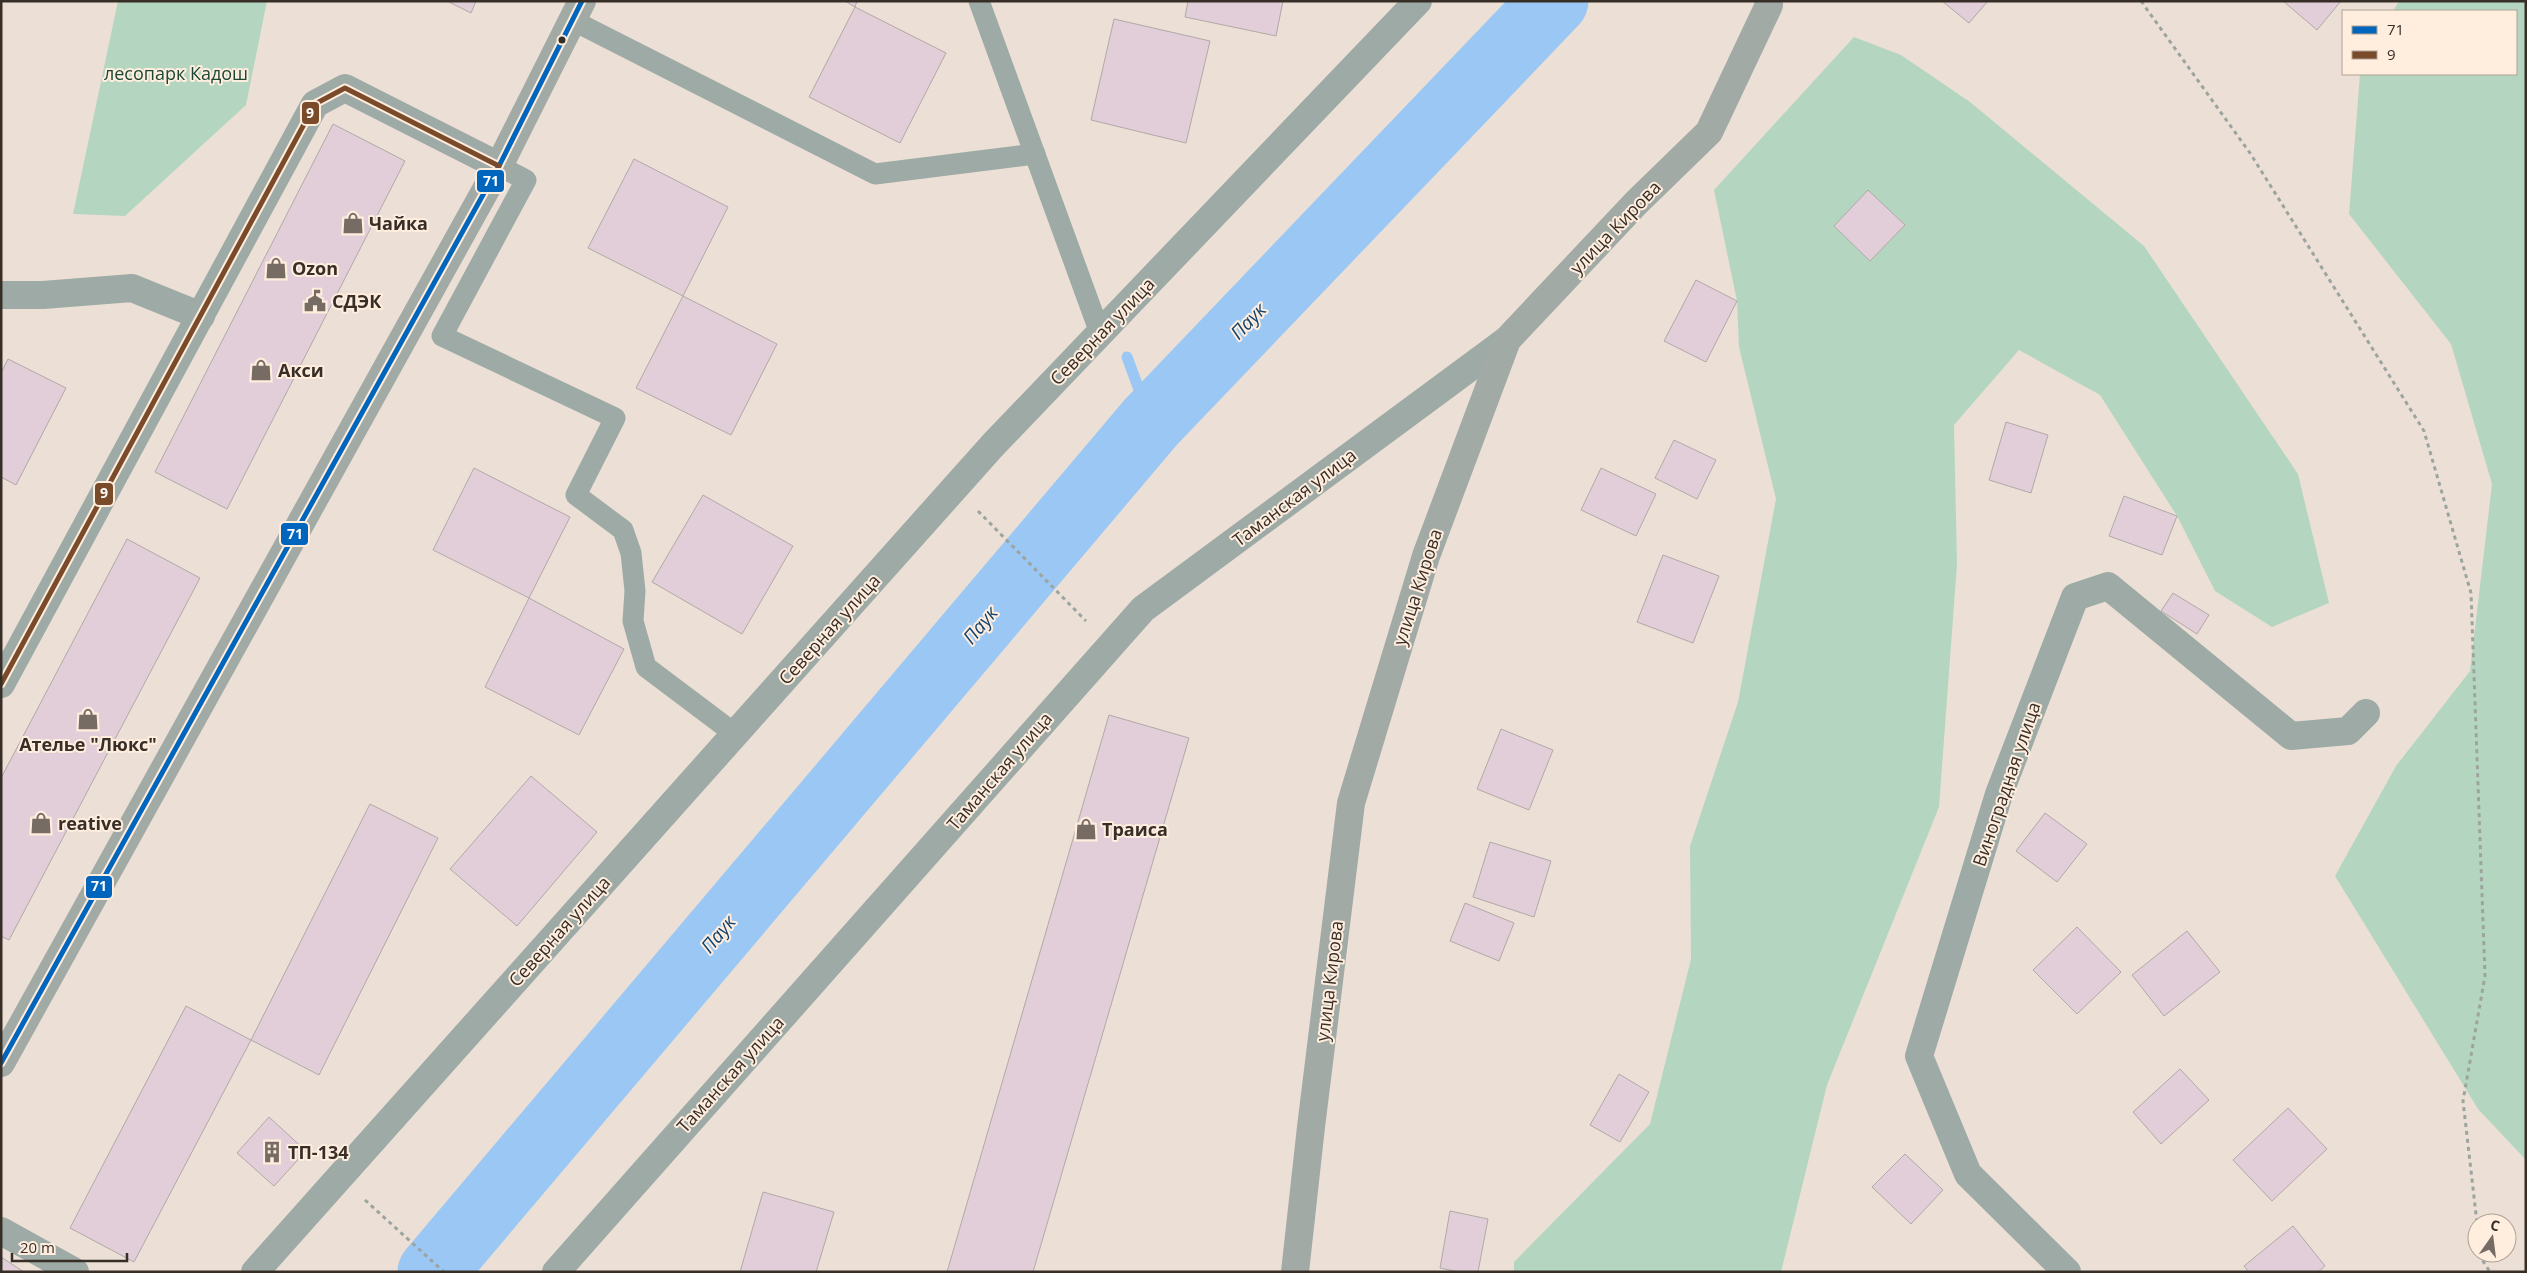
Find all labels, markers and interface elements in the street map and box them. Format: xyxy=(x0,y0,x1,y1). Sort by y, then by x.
legend xyxy=(2342,10,2517,75)
text: 71 xyxy=(2387,19,2404,39)
unlabelled marker xyxy=(557,35,567,45)
text: 9 xyxy=(2387,44,2396,64)
park label: лесопарк Кадош xyxy=(104,61,248,85)
line badge: 9 xyxy=(301,101,320,125)
text: 9 xyxy=(306,103,314,122)
line badge: 71 xyxy=(476,169,505,193)
text: 71 xyxy=(483,171,499,190)
street label: улица Кирова xyxy=(1564,175,1666,279)
shop icon: Чайка xyxy=(340,210,366,236)
place label: Чайка xyxy=(369,211,428,235)
shop icon: Ozon xyxy=(263,255,289,281)
place label: Ozon xyxy=(292,256,338,280)
street label: Северная улица xyxy=(1044,272,1160,390)
public building icon: СДЭК xyxy=(302,288,328,314)
place label: СДЭК xyxy=(332,289,382,313)
water label: Паук xyxy=(1224,296,1272,345)
shop icon: Акси xyxy=(248,357,274,383)
place label: Акси xyxy=(278,358,324,382)
street label: Таманская улица xyxy=(1227,443,1361,551)
line badge: 9 xyxy=(94,482,114,506)
text: 9 xyxy=(100,483,108,502)
line badge: 71 xyxy=(280,522,309,546)
text: 71 xyxy=(287,524,303,543)
street label: улица Кирова xyxy=(1387,526,1447,648)
street label: Северная улица xyxy=(773,569,885,689)
water label: Паук xyxy=(957,600,1004,649)
street label: Виноградная улица xyxy=(1967,699,2045,869)
shop icon: Ателье "Люкс" xyxy=(75,706,101,732)
street label: Таманская улица xyxy=(941,707,1057,835)
place label: Ателье "Люкс" xyxy=(19,732,157,756)
shop icon: reative xyxy=(28,810,54,836)
place label: reative xyxy=(58,811,122,835)
shop icon: Траиса xyxy=(1073,816,1099,842)
place label: Траиса xyxy=(1102,817,1168,841)
street label: Северная улица xyxy=(503,871,615,991)
line badge: 71 xyxy=(85,875,113,899)
text: 71 xyxy=(91,876,107,895)
water label: Паук xyxy=(695,909,742,958)
street label: улица Кирова xyxy=(1310,919,1348,1043)
street label: Таманская улица xyxy=(671,1011,789,1137)
building icon: ТП-134 xyxy=(259,1139,285,1165)
place label: ТП-134 xyxy=(288,1140,349,1164)
north arrow xyxy=(2467,1213,2517,1263)
text: С xyxy=(2489,1215,2502,1235)
scale bar xyxy=(12,1230,128,1262)
text: 20 m xyxy=(20,1237,55,1257)

